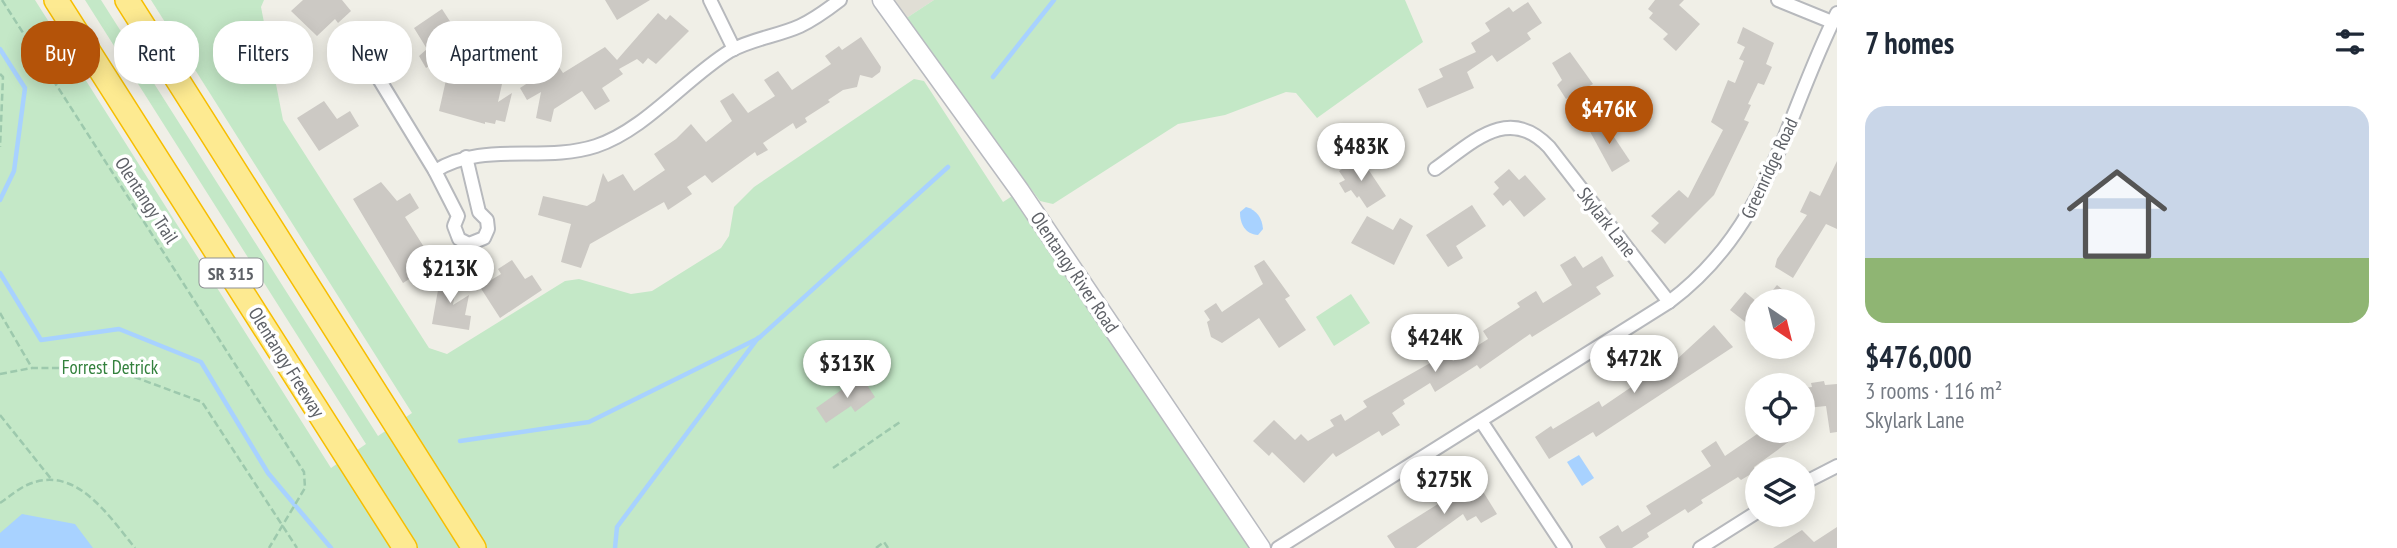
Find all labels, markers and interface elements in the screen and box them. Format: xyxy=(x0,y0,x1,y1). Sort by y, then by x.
chip: Buy xyxy=(21,21,100,84)
chip: Rent xyxy=(114,21,199,84)
chip: Filters xyxy=(213,21,313,84)
chip: New xyxy=(327,21,412,84)
chip: Apartment xyxy=(426,21,562,84)
text: 7 homes xyxy=(1865,23,1954,62)
icon: filters xyxy=(2331,23,2369,61)
pin: $476K xyxy=(1560,86,1658,146)
text: $476K xyxy=(1581,94,1637,123)
street label: Greenridge Road xyxy=(1735,114,1803,222)
pin: $483K xyxy=(1312,124,1410,183)
text: $483K xyxy=(1333,131,1389,160)
icon: home xyxy=(2054,151,2180,277)
street label: Olentangy Trail xyxy=(110,152,184,248)
street label: Skylark Lane xyxy=(1572,182,1642,262)
street label: Olentangy River Road xyxy=(1026,207,1124,337)
pin: $213K xyxy=(401,246,499,305)
text: $213K xyxy=(422,253,478,282)
road number: SR 315 xyxy=(200,258,262,288)
north arrow xyxy=(1745,289,1815,359)
map controls xyxy=(1745,289,1815,527)
street label: Olentangy Freeway xyxy=(244,302,331,422)
pin: $424K xyxy=(1386,314,1484,374)
text: $424K xyxy=(1407,322,1463,351)
pin: $472K xyxy=(1585,336,1683,395)
text: $476,000 xyxy=(1865,337,1972,376)
pin: $313K xyxy=(798,340,896,400)
text: $472K xyxy=(1606,343,1662,372)
text: $313K xyxy=(819,348,875,377)
park label: Forrest Detrick xyxy=(62,355,159,379)
button: locate xyxy=(1745,373,1815,443)
text: 3 rooms · 116 m² xyxy=(1865,376,2002,405)
text: Skylark Lane xyxy=(1865,405,1965,434)
pin: $275K xyxy=(1395,456,1493,516)
button: layers xyxy=(1745,457,1815,527)
text: $275K xyxy=(1416,464,1472,493)

